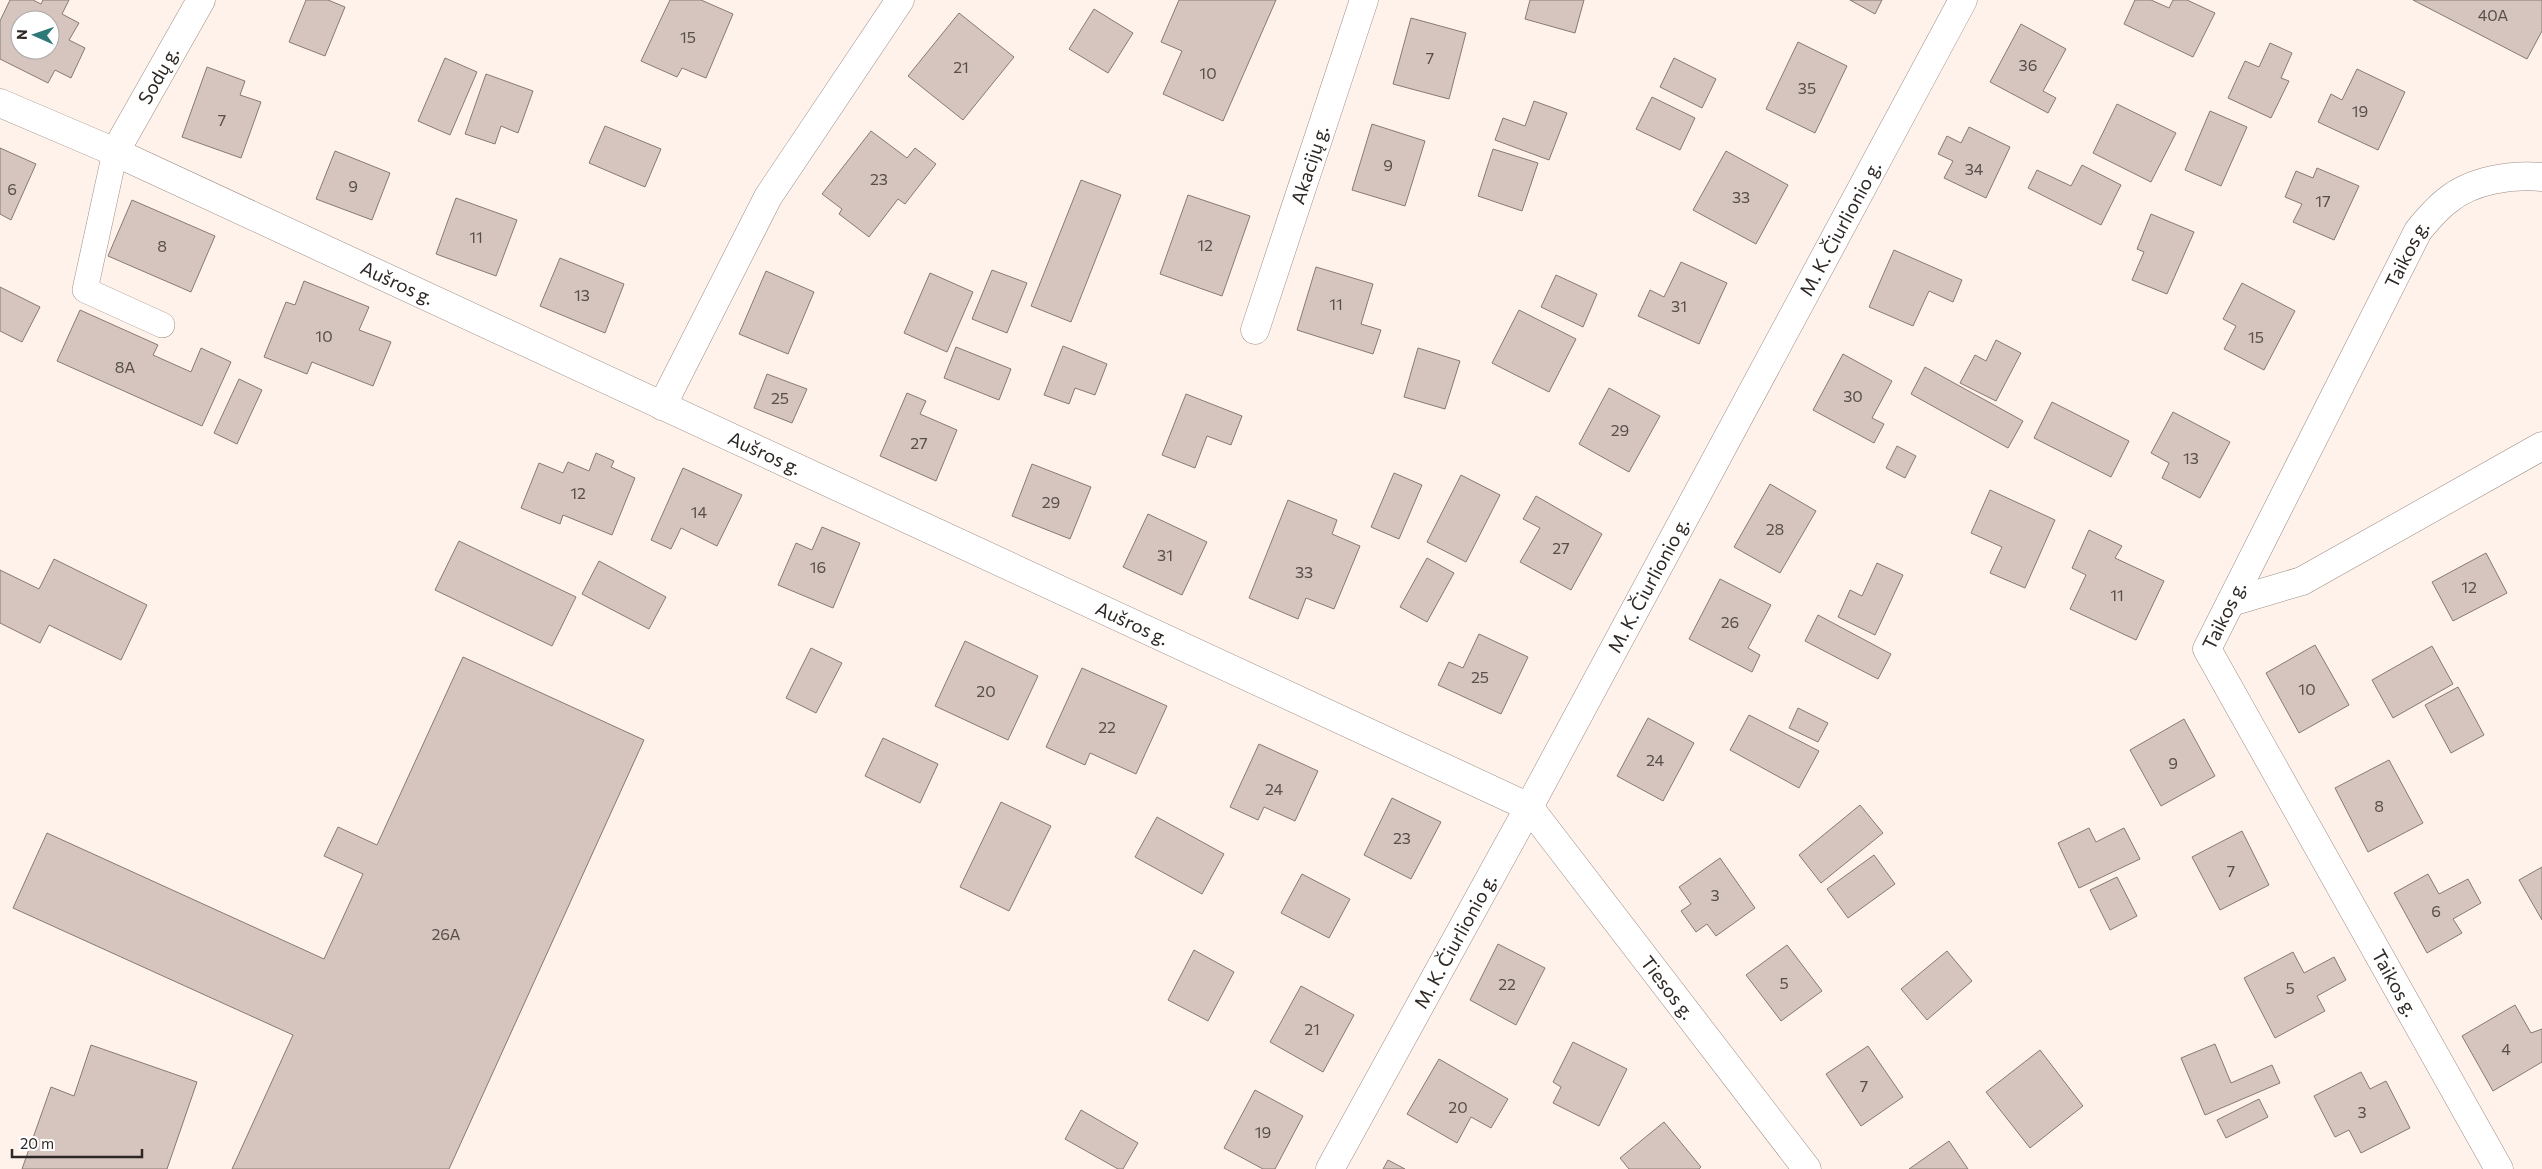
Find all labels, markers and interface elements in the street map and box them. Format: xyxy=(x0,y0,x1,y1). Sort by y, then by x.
house number: 40A xyxy=(2478,5,2508,24)
north arrow xyxy=(10,10,60,60)
house number: 15 xyxy=(680,27,696,46)
text: N xyxy=(13,29,30,40)
street label: Sodų g. xyxy=(132,42,183,108)
house number: 7 xyxy=(1426,48,1434,67)
house number: 36 xyxy=(2019,55,2037,74)
house number: 21 xyxy=(953,57,969,76)
house number: 10 xyxy=(1199,63,1217,82)
house number: 35 xyxy=(1798,78,1816,97)
house number: 19 xyxy=(2352,101,2368,120)
house number: 7 xyxy=(218,110,226,129)
street label: Akacijų g. xyxy=(1285,122,1333,207)
house number: 9 xyxy=(1383,155,1393,174)
street label: M. K. Čiurlionio g. xyxy=(1794,157,1885,300)
house number: 34 xyxy=(1965,159,1984,178)
house number: 23 xyxy=(870,169,888,188)
house number: 9 xyxy=(348,176,358,195)
house number: 6 xyxy=(7,179,17,198)
house number: 33 xyxy=(1732,187,1750,206)
house number: 17 xyxy=(2315,191,2331,210)
street label: Taikos g. xyxy=(2379,215,2433,292)
house number: 11 xyxy=(469,227,483,246)
house number: 12 xyxy=(1197,235,1213,254)
house number: 8 xyxy=(157,236,167,255)
street label: Aušros g. xyxy=(357,255,438,309)
house number: 13 xyxy=(574,285,590,304)
house number: 11 xyxy=(1329,294,1343,313)
house number: 31 xyxy=(1671,296,1687,315)
house number: 10 xyxy=(315,326,333,345)
house number: 15 xyxy=(2248,327,2264,346)
house number: 8A xyxy=(115,357,135,376)
house number: 30 xyxy=(1843,386,1863,405)
house number: 25 xyxy=(771,388,789,407)
house number: 29 xyxy=(1611,420,1629,439)
street label: Aušros g. xyxy=(725,426,805,479)
house number: 27 xyxy=(910,433,928,452)
house number: 13 xyxy=(2183,448,2199,467)
house number: 12 xyxy=(570,483,586,502)
house number: 29 xyxy=(1042,492,1060,511)
house number: 14 xyxy=(691,502,708,521)
street label: M. K. Čiurlionio g. xyxy=(1602,513,1694,656)
house number: 28 xyxy=(1766,519,1784,538)
house number: 27 xyxy=(1552,538,1570,557)
house number: 31 xyxy=(1157,545,1173,564)
house number: 16 xyxy=(810,557,826,576)
house number: 33 xyxy=(1295,562,1313,581)
street label: Taikos g. xyxy=(2197,577,2250,653)
house number: 12 xyxy=(2461,577,2477,596)
house number: 11 xyxy=(2110,585,2124,604)
street label: Aušros g. xyxy=(1092,596,1172,649)
house number: 26 xyxy=(1721,612,1739,631)
house number: 25 xyxy=(1471,667,1489,686)
house number: 10 xyxy=(2298,679,2316,698)
house number: 20 xyxy=(976,681,996,700)
house number: 22 xyxy=(1098,717,1116,736)
house number: 24 xyxy=(1646,750,1664,769)
house number: 9 xyxy=(2168,753,2178,772)
house number: 24 xyxy=(1265,779,1283,798)
house number: 8 xyxy=(2374,796,2384,815)
house number: 23 xyxy=(1393,828,1411,847)
house number: 7 xyxy=(2227,861,2235,880)
street label: M. K. Čiurlionio g. xyxy=(1409,870,1501,1012)
house number: 3 xyxy=(1710,885,1720,904)
house number: 6 xyxy=(2431,901,2441,920)
house number: 26A xyxy=(431,924,461,943)
street label: Taikos g. xyxy=(2368,945,2423,1020)
street label: Tiesos g. xyxy=(1636,951,1700,1024)
house number: 5 xyxy=(1779,973,1789,992)
house number: 22 xyxy=(1498,974,1516,993)
house number: 5 xyxy=(2285,978,2295,997)
house number: 21 xyxy=(1304,1019,1320,1038)
house number: 4 xyxy=(2501,1039,2511,1058)
house number: 7 xyxy=(1860,1076,1868,1095)
house number: 20 xyxy=(1448,1097,1468,1116)
house number: 3 xyxy=(2357,1102,2367,1121)
house number: 19 xyxy=(1255,1122,1271,1141)
scale bar xyxy=(12,1126,142,1158)
text: 20 m xyxy=(20,1134,54,1152)

